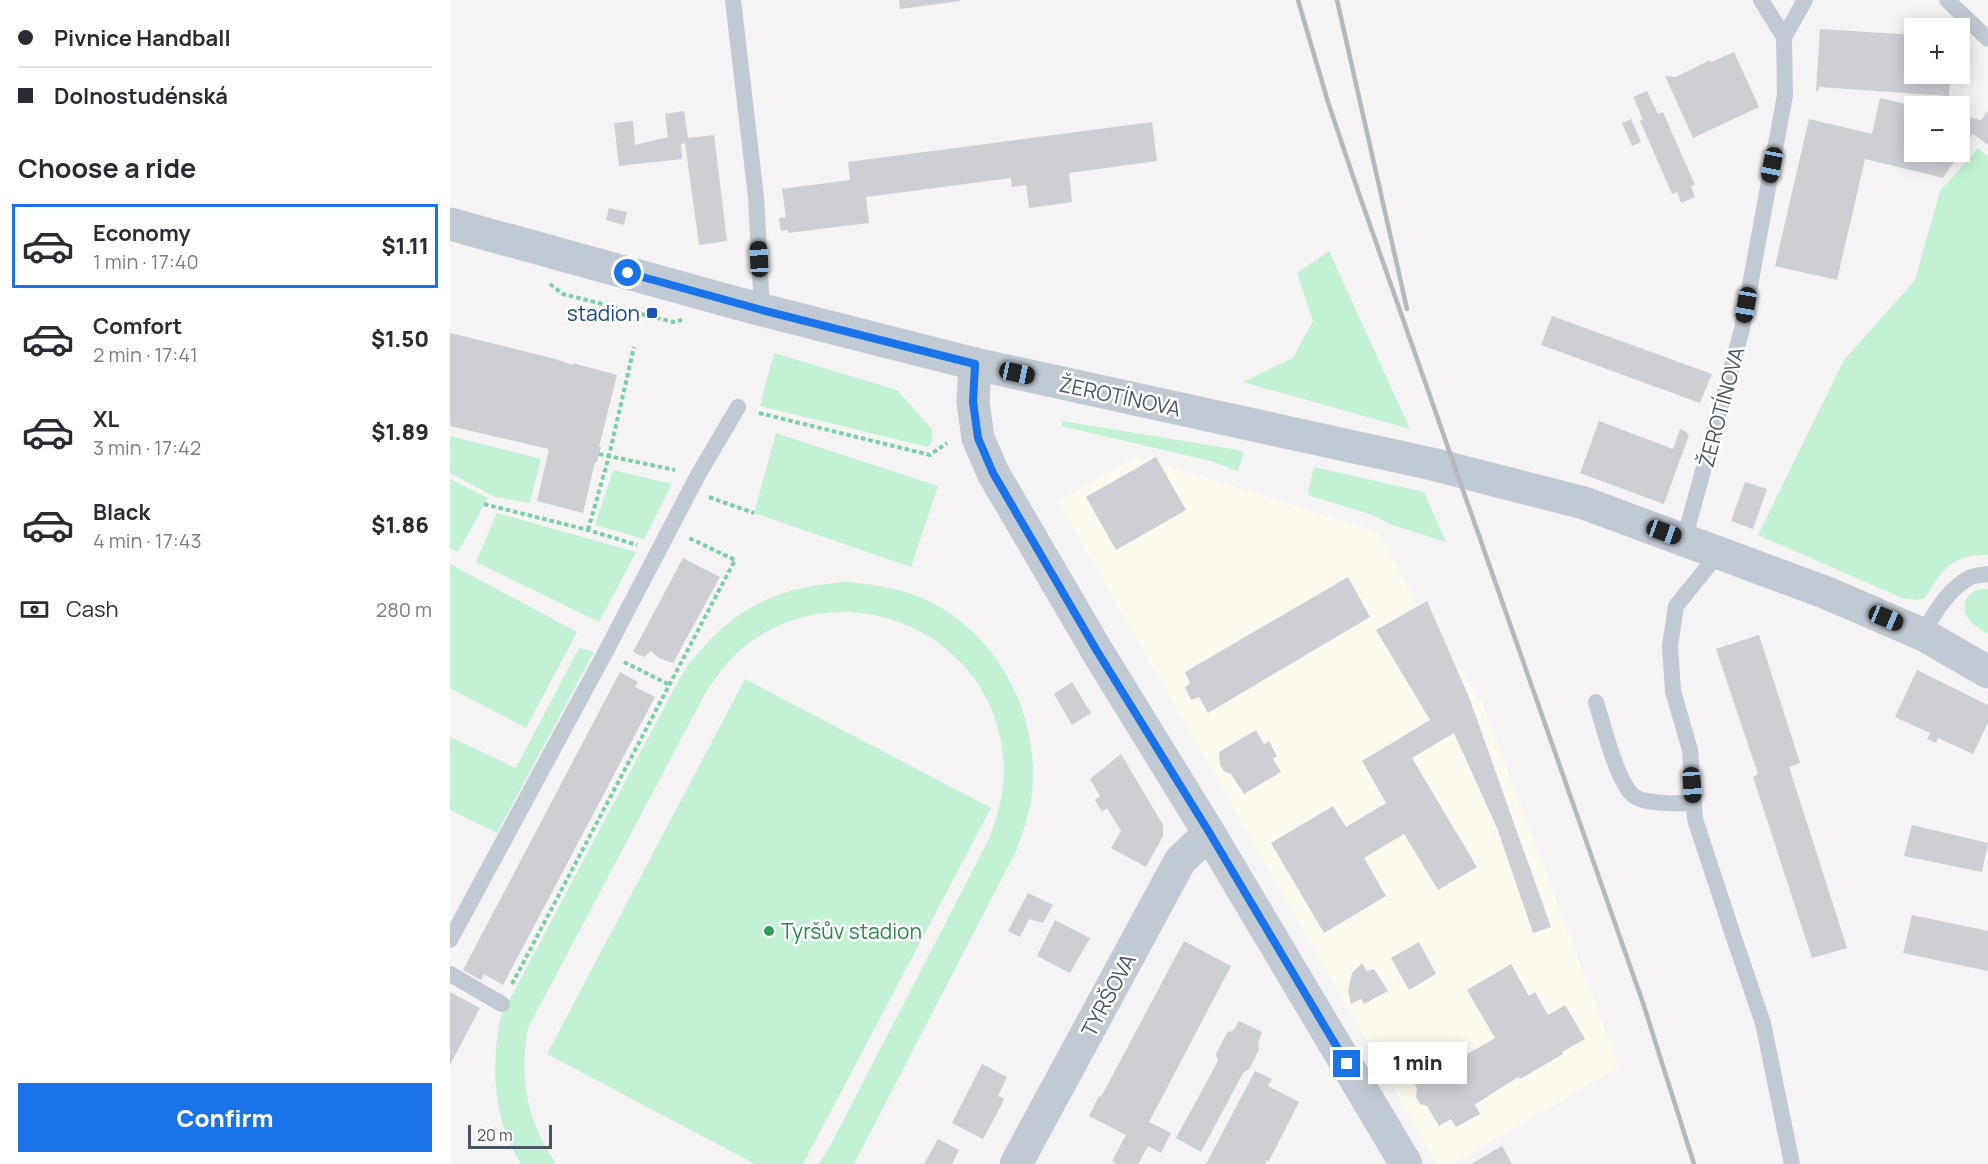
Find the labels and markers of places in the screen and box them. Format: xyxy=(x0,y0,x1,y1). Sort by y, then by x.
place label: stadion xyxy=(567,299,640,327)
marker: stadion xyxy=(645,306,659,320)
place label: Tyršův stadion xyxy=(781,917,922,945)
marker: Tyršův stadion xyxy=(762,924,776,938)

